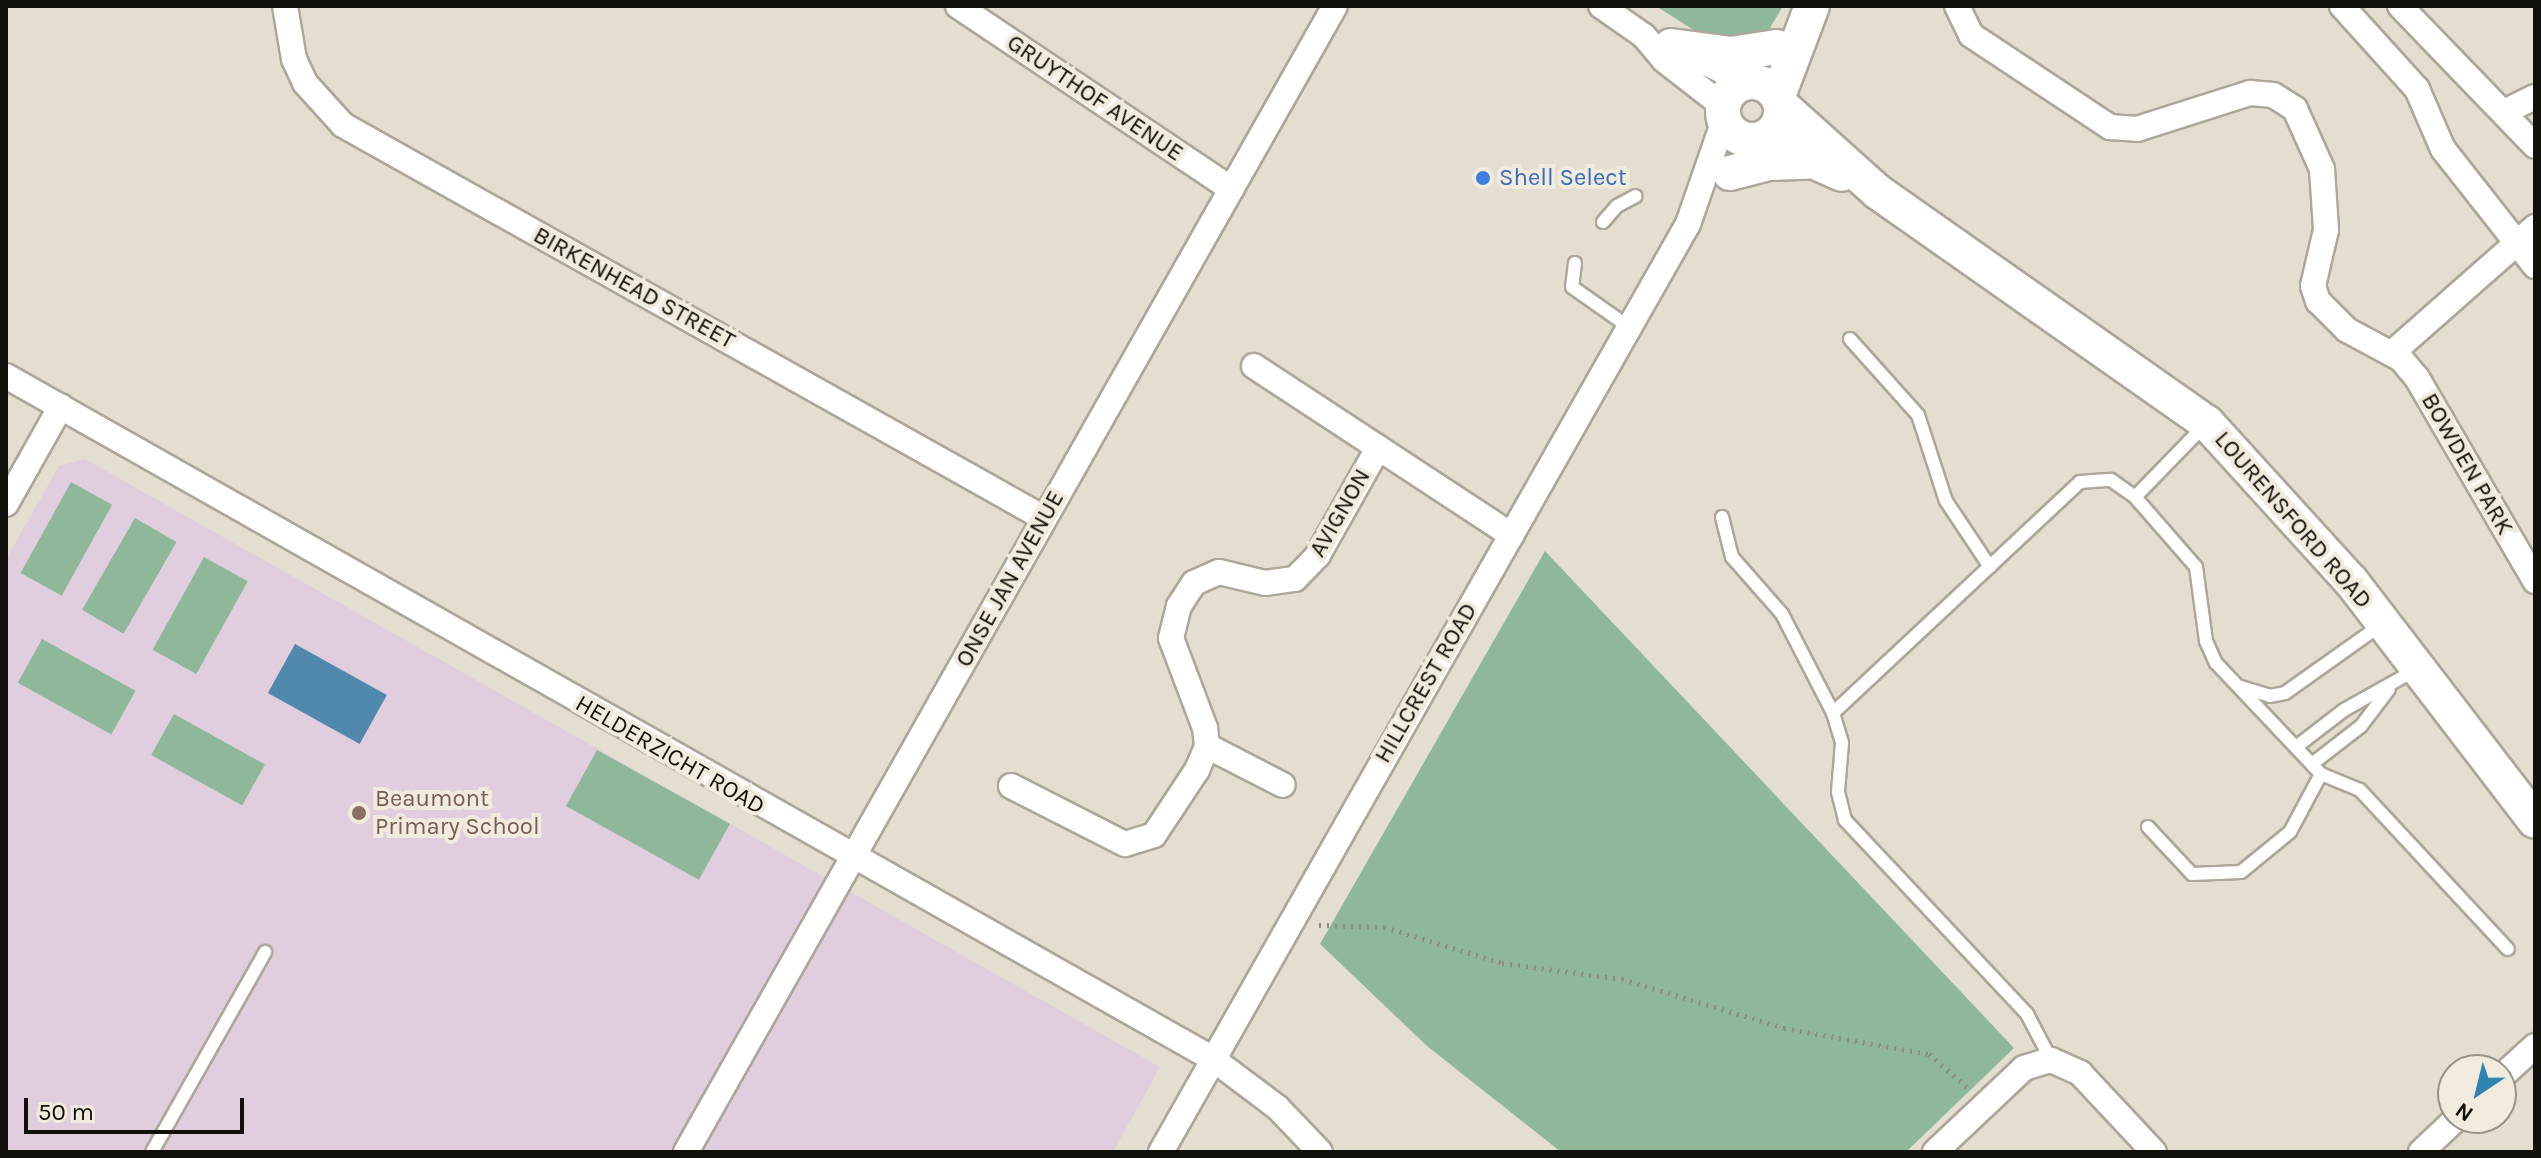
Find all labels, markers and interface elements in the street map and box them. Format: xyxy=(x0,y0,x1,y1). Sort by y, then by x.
street label: GRUYTHOF AVENUE xyxy=(1001,28,1189,168)
place label: Shell Select xyxy=(1499,164,1627,192)
marker: Shell Select xyxy=(1474,169,1492,187)
street label: BIRKENHEAD STREET xyxy=(528,221,740,355)
street label: BOWDEN PARK xyxy=(2415,388,2519,540)
street label: LOURENSFORD ROAD xyxy=(2208,425,2378,615)
street label: AVIGNON xyxy=(1303,464,1377,562)
street label: ONSE JAN AVENUE xyxy=(950,486,1070,672)
street label: HILLCREST ROAD xyxy=(1368,598,1484,768)
street label: HELDERZICHT ROAD xyxy=(570,689,770,821)
place label: Beaumont Primary School xyxy=(375,785,540,841)
marker: Beaumont Primary School xyxy=(350,804,368,822)
north arrow xyxy=(2437,1054,2517,1134)
scale bar xyxy=(28,1082,248,1132)
text: N xyxy=(2450,1097,2478,1127)
text: 50 m xyxy=(38,1098,94,1126)

